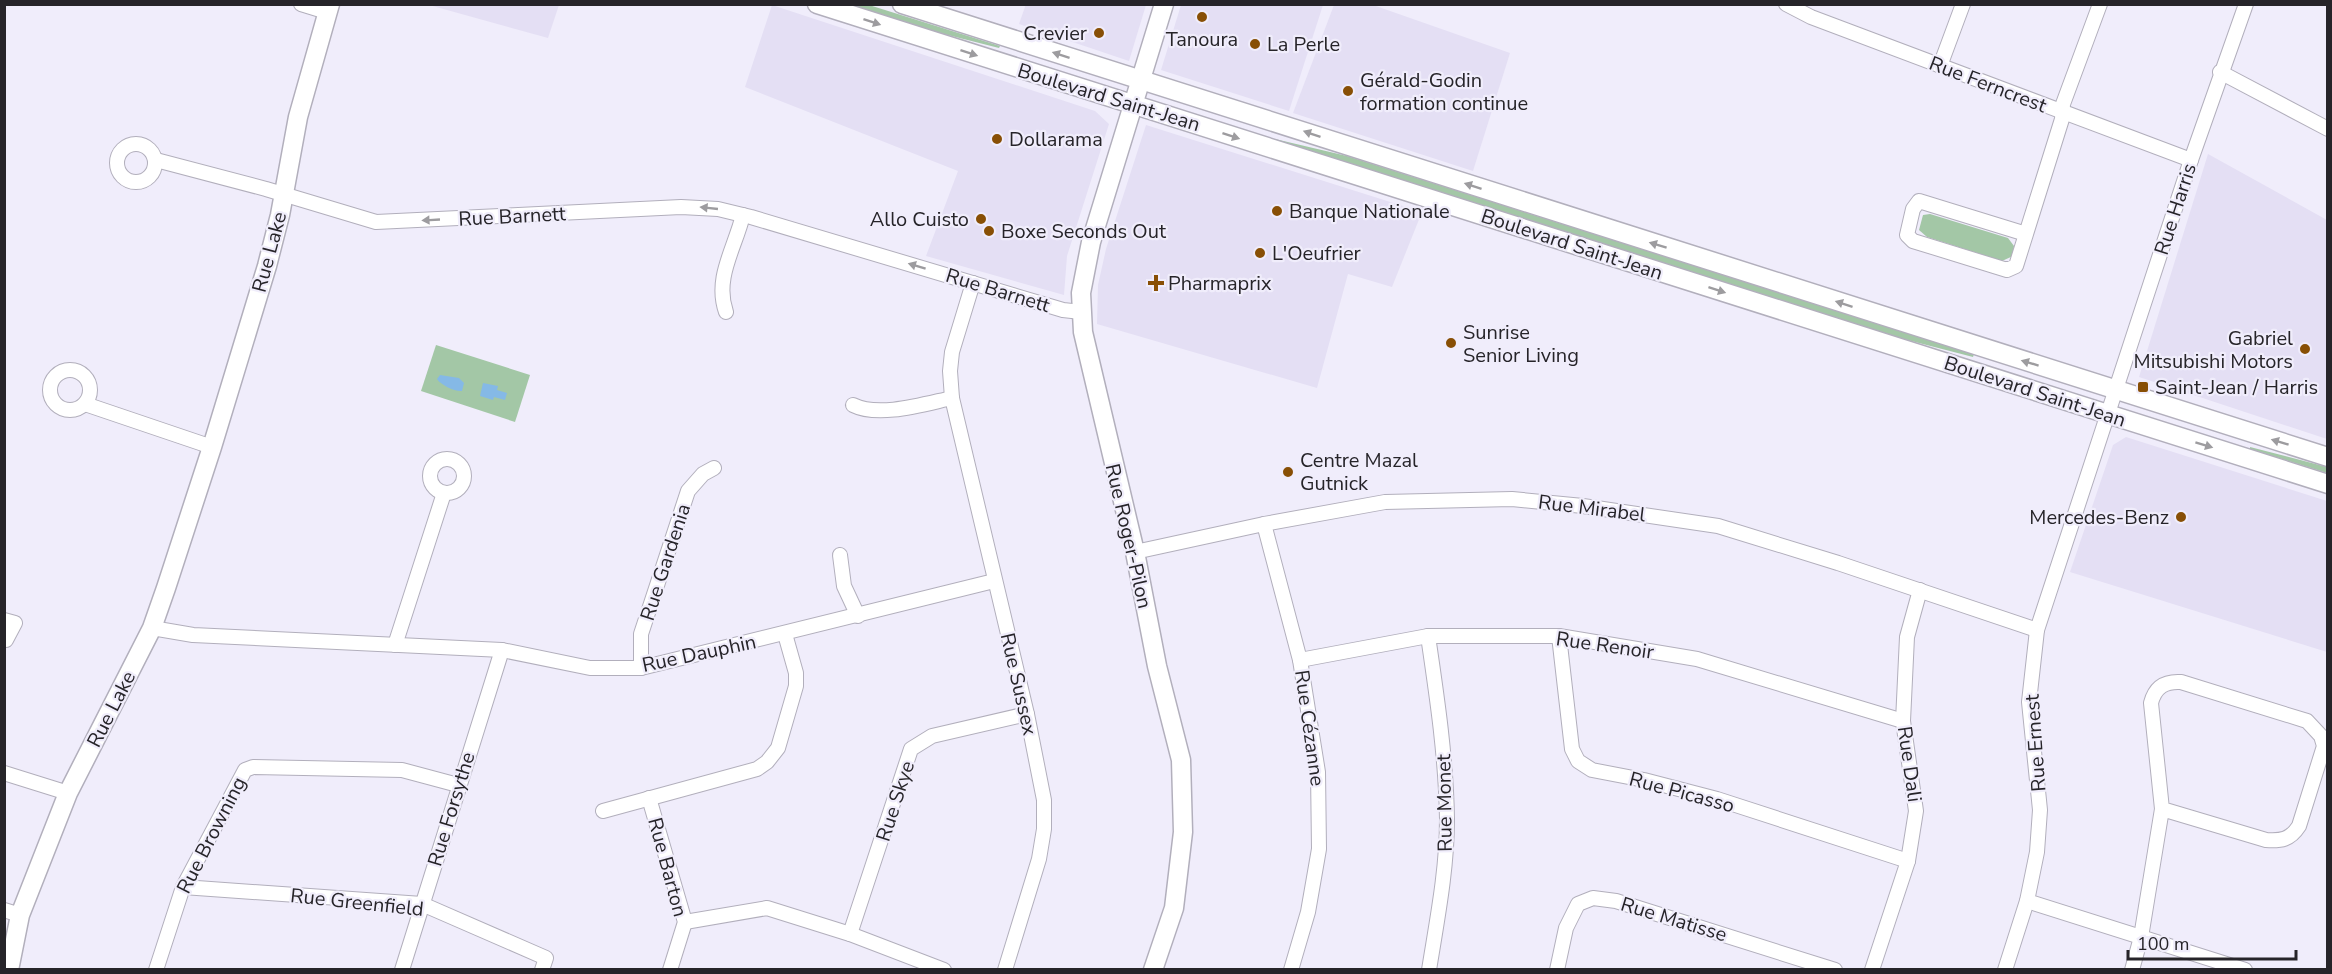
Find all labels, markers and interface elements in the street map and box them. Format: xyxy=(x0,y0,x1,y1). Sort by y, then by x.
marker: Tanoura xyxy=(1195,10,1209,24)
one-way arrow xyxy=(863,18,881,27)
place label: Crevier xyxy=(1023,20,1087,47)
marker: Crevier xyxy=(1092,26,1106,40)
place label: Tanoura xyxy=(1166,26,1238,53)
place label: La Perle xyxy=(1267,31,1340,58)
marker: La Perle xyxy=(1248,37,1262,51)
one-way arrow xyxy=(960,49,978,58)
one-way arrow xyxy=(1052,50,1070,59)
street label: Rue Ferncrest xyxy=(1925,50,2051,120)
street label: Boulevard Saint-Jean xyxy=(1014,57,1203,138)
place label: Gérald-Godin formation continue xyxy=(1360,67,1528,117)
marker: Gérald-Godin formation continue xyxy=(1341,84,1355,98)
place label: Dollarama xyxy=(1009,126,1103,153)
one-way arrow xyxy=(1303,129,1321,139)
marker: Dollarama xyxy=(990,132,1004,146)
one-way arrow xyxy=(1222,132,1240,141)
street label: Rue Harris xyxy=(2148,160,2203,258)
one-way arrow xyxy=(1464,181,1482,190)
place label: Banque Nationale xyxy=(1289,198,1450,225)
street label: Rue Barnett xyxy=(458,200,567,233)
street label: Boulevard Saint-Jean xyxy=(1478,202,1666,287)
one-way arrow xyxy=(700,203,719,213)
marker: Banque Nationale xyxy=(1270,204,1284,218)
place label: Allo Cuisto xyxy=(870,206,969,233)
street label: Rue Lake xyxy=(246,209,293,295)
marker: Allo Cuisto xyxy=(974,212,988,226)
one-way arrow xyxy=(421,215,440,224)
place label: Boxe Seconds Out xyxy=(1001,218,1167,245)
marker: Boxe Seconds Out xyxy=(982,224,996,238)
place label: L'Oeufrier xyxy=(1272,240,1361,267)
one-way arrow xyxy=(1649,240,1667,249)
marker: L'Oeufrier xyxy=(1253,246,1267,260)
one-way arrow xyxy=(908,261,926,270)
street label: Rue Barnett xyxy=(943,262,1054,319)
place label: Pharmaprix xyxy=(1168,270,1272,297)
marker: Pharmaprix xyxy=(1149,276,1163,290)
one-way arrow xyxy=(1708,286,1726,296)
one-way arrow xyxy=(1835,298,1853,308)
place label: Sunrise Senior Living xyxy=(1463,319,1579,369)
place label: Gabriel Mitsubishi Motors xyxy=(2134,325,2293,375)
marker: Sunrise Senior Living xyxy=(1444,336,1458,350)
marker: Gabriel Mitsubishi Motors xyxy=(2298,342,2312,356)
street label: Boulevard Saint-Jean xyxy=(1941,349,2129,434)
one-way arrow xyxy=(2021,358,2039,367)
place label: Saint-Jean / Harris xyxy=(2155,374,2318,401)
marker: Saint-Jean / Harris xyxy=(2136,380,2150,394)
one-way arrow xyxy=(2271,437,2289,446)
one-way arrow xyxy=(2195,441,2213,450)
place label: Centre Mazal Gutnick xyxy=(1300,447,1418,497)
street label: Rue Roger-Pilon xyxy=(1099,461,1158,611)
marker: Centre Mazal Gutnick xyxy=(1281,465,1295,479)
street label: Rue Mirabel xyxy=(1537,489,1647,528)
street label: Rue Gardenia xyxy=(634,500,697,624)
place label: Mercedes-Benz xyxy=(2029,504,2169,531)
marker: Mercedes-Benz xyxy=(2174,510,2188,524)
street label: Rue Renoir xyxy=(1554,625,1656,666)
street label: Rue Dauphin xyxy=(640,628,759,679)
street label: Rue Sussex xyxy=(994,630,1043,738)
street label: Rue Lake xyxy=(81,666,142,752)
street label: Rue Cézanne xyxy=(1288,668,1331,788)
street label: Rue Ernest xyxy=(2019,692,2052,793)
street label: Rue Dali xyxy=(1891,724,1928,804)
street label: Rue Forsythe xyxy=(421,749,482,870)
street label: Rue Monet xyxy=(1430,753,1459,852)
street label: Rue Skye xyxy=(870,757,921,845)
street label: Rue Picasso xyxy=(1626,765,1737,819)
street label: Rue Browning xyxy=(170,772,252,898)
street label: Rue Barton xyxy=(641,815,694,920)
street label: Rue Greenfield xyxy=(289,882,425,923)
street label: Rue Matisse xyxy=(1617,891,1730,948)
scale bar xyxy=(2128,923,2296,961)
text: 100 m xyxy=(2137,932,2189,956)

